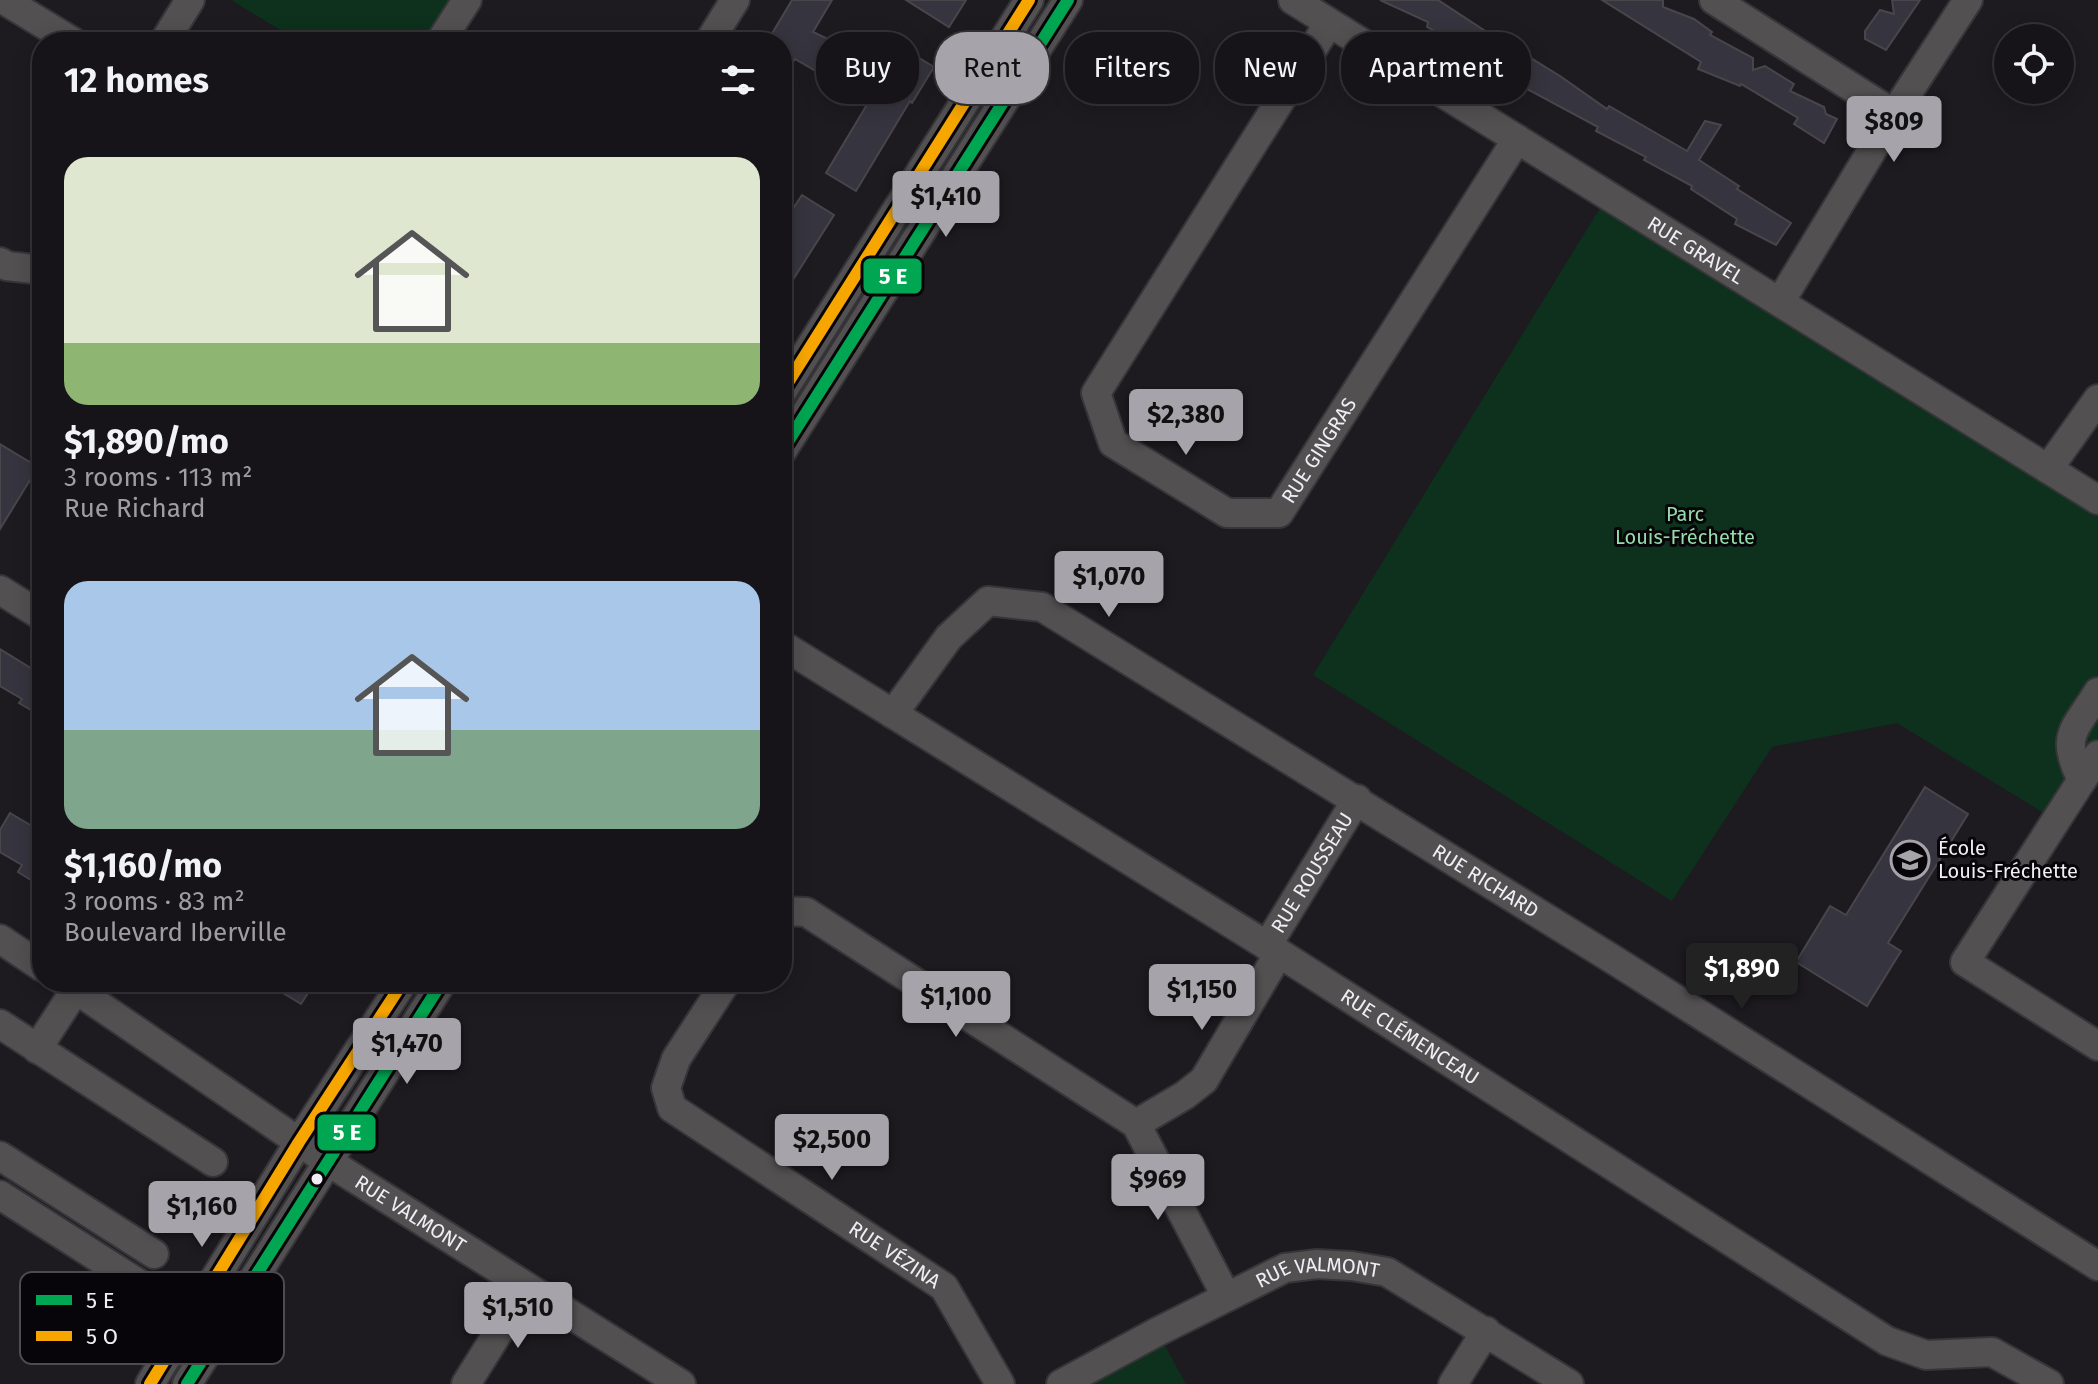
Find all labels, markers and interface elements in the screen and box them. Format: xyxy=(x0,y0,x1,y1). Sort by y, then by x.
map controls xyxy=(1994,24,2074,104)
button: locate xyxy=(1994,24,2074,104)
chip: Buy xyxy=(816,32,919,104)
chip: Rent xyxy=(935,32,1049,104)
chip: Filters xyxy=(1065,32,1199,104)
chip: New xyxy=(1215,32,1325,104)
chip: Apartment xyxy=(1341,32,1531,104)
icon: filters xyxy=(716,58,760,102)
text: 12 homes xyxy=(64,60,209,101)
pin: $809 xyxy=(1847,96,1941,164)
text: $809 xyxy=(1865,106,1923,137)
pin: $1,410 xyxy=(881,171,1011,239)
text: $1,410 xyxy=(910,181,982,212)
icon: home xyxy=(340,209,484,353)
street label: RUE GRAVEL xyxy=(1643,211,1748,289)
line badge: 5 E xyxy=(862,257,923,295)
text: 5 E xyxy=(879,263,907,290)
pin: $2,380 xyxy=(1121,389,1251,457)
street label: RUE GINGRAS xyxy=(1276,393,1361,508)
text: $2,380 xyxy=(1147,399,1225,430)
text: $1,890/mo xyxy=(64,421,229,462)
text: 3 rooms · 113 m² xyxy=(64,462,253,493)
text: Rue Richard xyxy=(64,493,206,524)
park label: Parc Louis-Fréchette xyxy=(1615,502,1755,549)
pin: $1,070 xyxy=(1044,551,1174,619)
text: $1,070 xyxy=(1072,561,1146,592)
icon: home xyxy=(340,633,484,777)
street label: RUE ROUSSEAU xyxy=(1266,808,1358,937)
place label: École Louis-Fréchette xyxy=(1938,836,2078,883)
street label: RUE RICHARD xyxy=(1428,839,1543,923)
school or university icon: École Louis-Fréchette xyxy=(1889,839,1931,881)
text: $1,160/mo xyxy=(64,845,222,886)
text: 3 rooms · 83 m² xyxy=(64,886,245,917)
text: Boulevard Iberville xyxy=(64,917,287,948)
pin: $1,890 xyxy=(1677,943,1807,1011)
text: $1,890 xyxy=(1704,953,1780,984)
pin: $1,150 xyxy=(1137,964,1267,1032)
pin: $1,100 xyxy=(891,971,1021,1039)
text: $1,150 xyxy=(1167,974,1237,1005)
text: $1,100 xyxy=(920,981,992,1012)
street label: RUE CLÉMENCEAU xyxy=(1336,984,1484,1090)
pin: $1,470 xyxy=(342,1018,472,1086)
text: $1,470 xyxy=(371,1028,443,1059)
line badge: 5 E xyxy=(316,1113,377,1152)
pin: $2,500 xyxy=(767,1114,897,1182)
text: 5 E xyxy=(333,1119,361,1146)
text: $2,500 xyxy=(793,1124,871,1155)
pin: $969 xyxy=(1111,1154,1205,1222)
text: $969 xyxy=(1129,1164,1187,1195)
street label: RUE VALMONT xyxy=(351,1170,471,1258)
unlabelled marker xyxy=(309,1171,325,1187)
pin: $1,160 xyxy=(137,1181,267,1249)
text: $1,160 xyxy=(167,1191,237,1222)
street label: RUE VÉZINA xyxy=(845,1216,945,1294)
street label: RUE VALMONT xyxy=(1251,1252,1382,1293)
legend xyxy=(20,1272,284,1364)
pin: $1,510 xyxy=(453,1282,583,1350)
text: 5 E xyxy=(86,1287,115,1314)
text: $1,510 xyxy=(482,1292,554,1323)
text: 5 O xyxy=(86,1323,118,1350)

